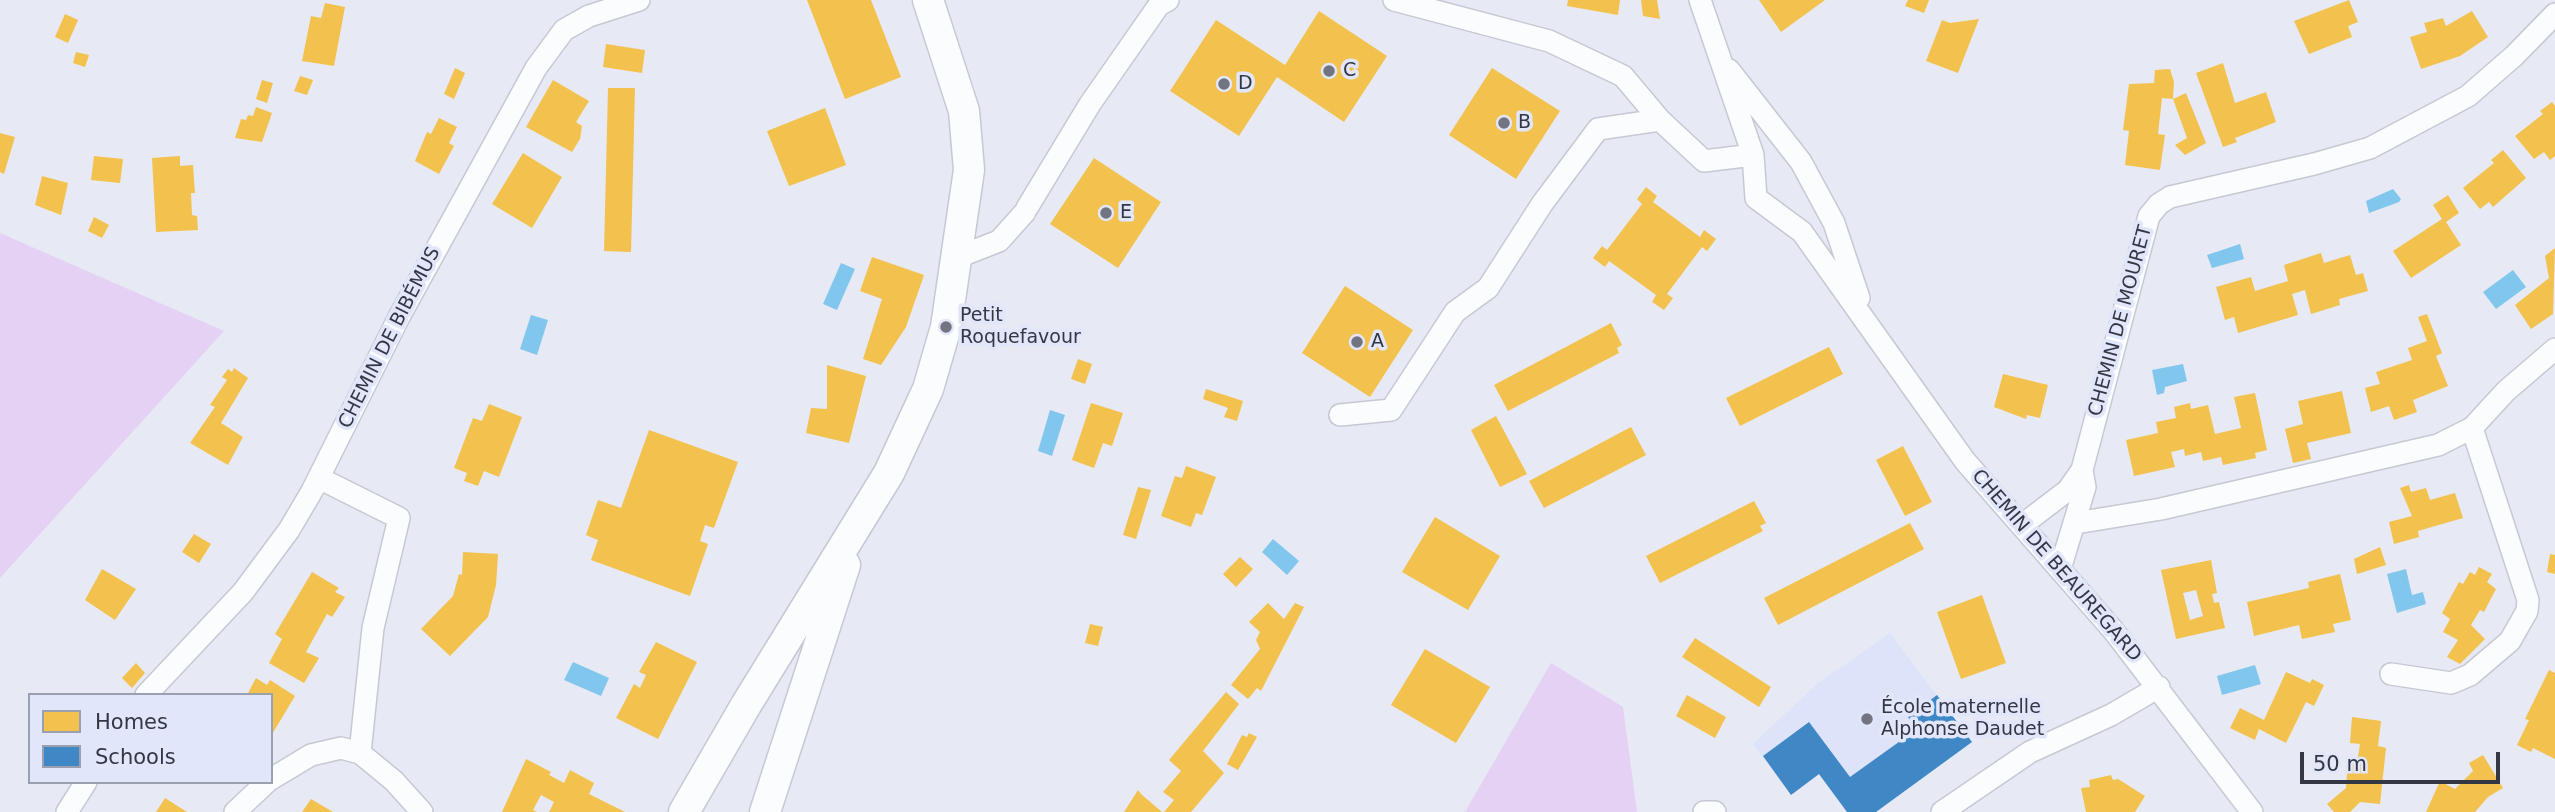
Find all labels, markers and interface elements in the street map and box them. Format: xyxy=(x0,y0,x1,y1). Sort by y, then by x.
place label: C xyxy=(1343,60,1356,82)
marker: C xyxy=(1321,63,1337,79)
place label: D xyxy=(1238,73,1253,95)
marker: D xyxy=(1216,76,1232,92)
place label: B xyxy=(1518,112,1531,134)
marker: B xyxy=(1496,115,1512,131)
place label: E xyxy=(1120,202,1132,224)
marker: E xyxy=(1098,205,1114,221)
street label: CHEMIN DE MOURET xyxy=(2085,223,2157,419)
street label: CHEMIN DE BIBÉMUS xyxy=(334,243,446,433)
place label: Petit Roquefavour xyxy=(960,305,1081,349)
marker: Petit Roquefavour xyxy=(938,319,954,335)
place label: A xyxy=(1371,331,1384,353)
marker: A xyxy=(1349,334,1365,350)
street label: CHEMIN DE BEAUREGARD xyxy=(1966,465,2146,667)
legend xyxy=(28,693,273,784)
place label: École maternelle Alphonse Daudet xyxy=(1881,697,2044,741)
text: Homes xyxy=(95,710,168,734)
marker: École maternelle Alphonse Daudet xyxy=(1859,711,1875,727)
scale bar xyxy=(2303,738,2502,782)
text: Schools xyxy=(95,745,176,769)
text: 50 m xyxy=(2313,752,2367,776)

